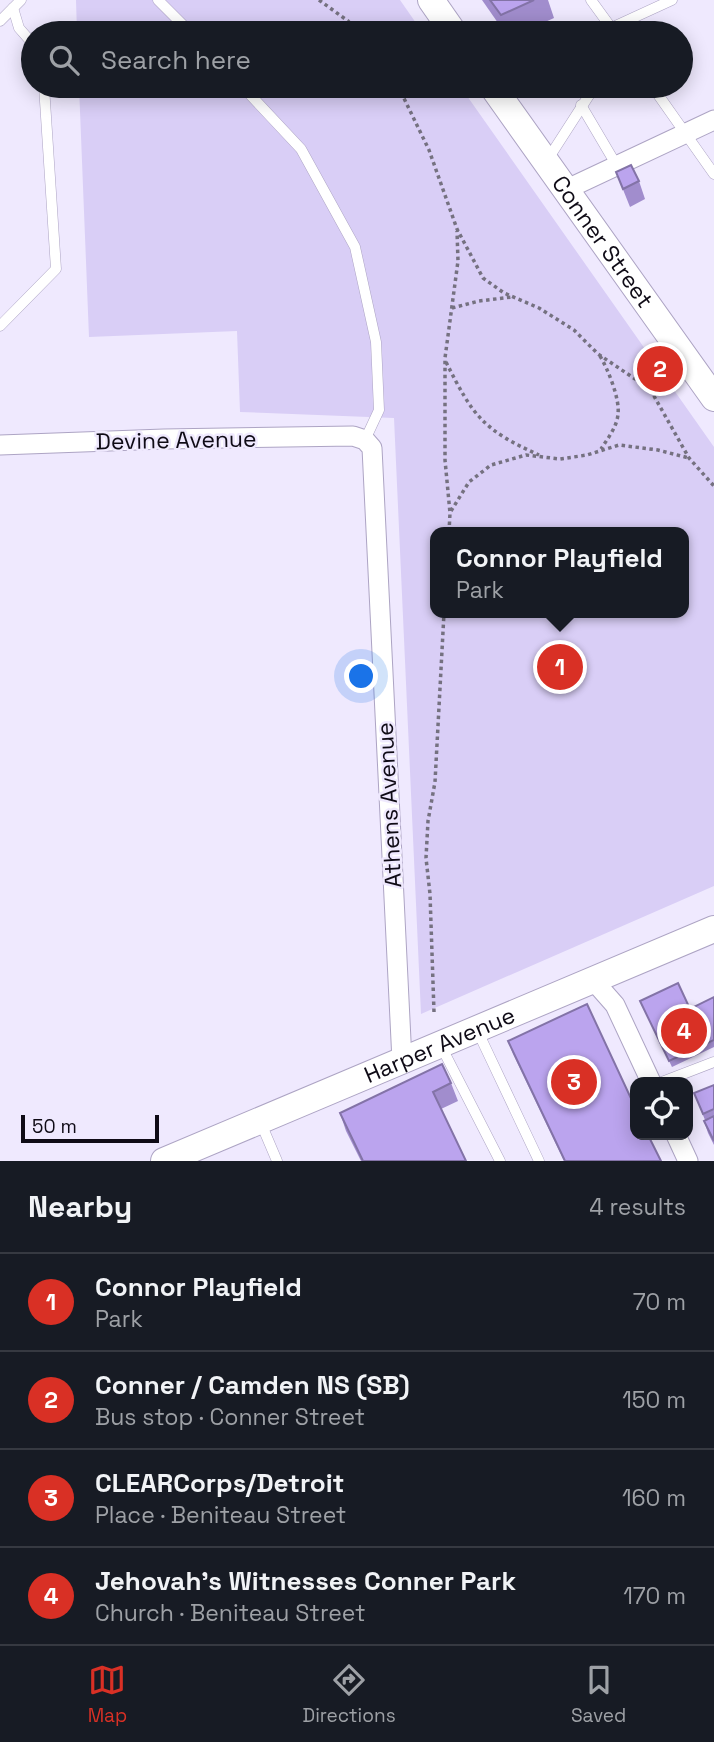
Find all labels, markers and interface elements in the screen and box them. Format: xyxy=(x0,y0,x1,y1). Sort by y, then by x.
search box xyxy=(21,21,693,98)
icon: search xyxy=(45,41,83,79)
text: Search here xyxy=(101,43,251,77)
street label: Conner Street xyxy=(545,169,660,314)
pin: 2 xyxy=(637,343,683,395)
street label: Devine Avenue xyxy=(95,424,257,456)
popup xyxy=(430,527,689,618)
text: Connor Playfield xyxy=(456,541,663,575)
text: Park xyxy=(456,575,504,605)
pin: 1 xyxy=(537,641,583,693)
your location xyxy=(344,659,378,693)
street label: Athens Avenue xyxy=(370,722,408,888)
street label: Harper Avenue xyxy=(359,1000,519,1090)
pin: 4 xyxy=(661,1005,707,1057)
pin: 3 xyxy=(551,1056,597,1108)
map controls xyxy=(630,1077,693,1140)
button: locate xyxy=(630,1077,693,1140)
scale bar xyxy=(21,1112,159,1144)
text: 50 m xyxy=(32,1114,77,1139)
text: Nearby xyxy=(28,1187,132,1226)
text: 4 results xyxy=(589,1192,686,1222)
text: Connor Playfield xyxy=(95,1270,302,1304)
text: 1 xyxy=(46,1287,56,1317)
text: 70 m xyxy=(633,1287,686,1317)
text: Park xyxy=(95,1304,143,1334)
text: Conner / Camden NS (SB) xyxy=(95,1368,410,1402)
text: 2 xyxy=(44,1385,58,1415)
text: 150 m xyxy=(622,1385,686,1415)
text: Bus stop · Conner Street xyxy=(95,1402,365,1432)
text: CLEARCorps/Detroit xyxy=(95,1466,344,1500)
text: 3 xyxy=(44,1483,58,1513)
text: 160 m xyxy=(622,1483,686,1513)
text: Place · Beniteau Street xyxy=(95,1500,346,1530)
text: Jehovah's Witnesses Conner Park xyxy=(95,1564,516,1598)
text: 4 xyxy=(44,1581,58,1611)
text: 170 m xyxy=(623,1581,686,1611)
text: Church · Beniteau Street xyxy=(95,1598,366,1628)
tab: Map xyxy=(88,1661,127,1728)
tab: Directions xyxy=(303,1661,396,1728)
tab: Saved xyxy=(571,1661,626,1728)

